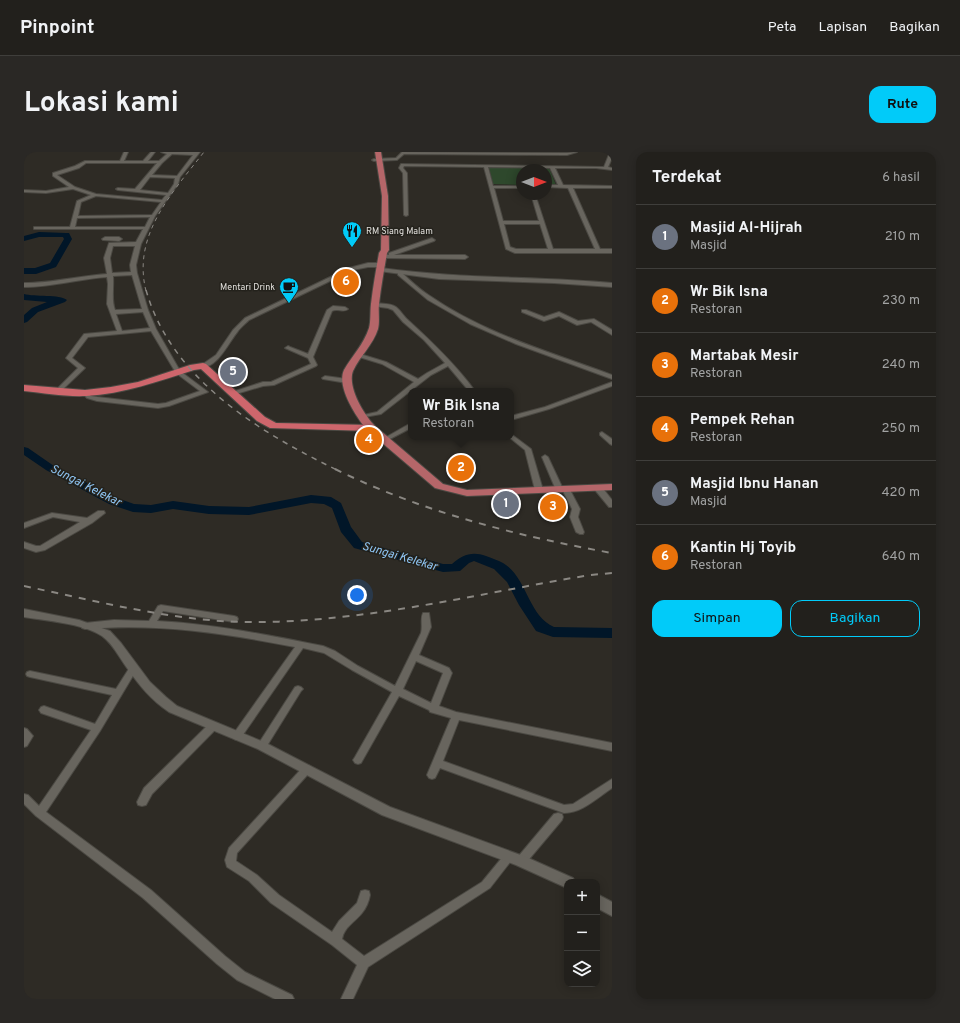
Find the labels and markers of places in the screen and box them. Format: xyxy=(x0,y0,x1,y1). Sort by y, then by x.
restaurant icon: RM Siang Malam xyxy=(341,220,363,248)
place label: RM Siang Malam xyxy=(366,226,433,237)
pin: 6 xyxy=(333,267,359,297)
cafe icon: Mentari Drink xyxy=(278,276,300,304)
place label: Mentari Drink xyxy=(220,282,275,293)
pin: 5 xyxy=(220,357,246,387)
pin: 4 xyxy=(356,425,382,455)
pin: 2 xyxy=(448,453,474,483)
pin: 1 xyxy=(493,489,519,519)
pin: 3 xyxy=(540,492,566,522)

